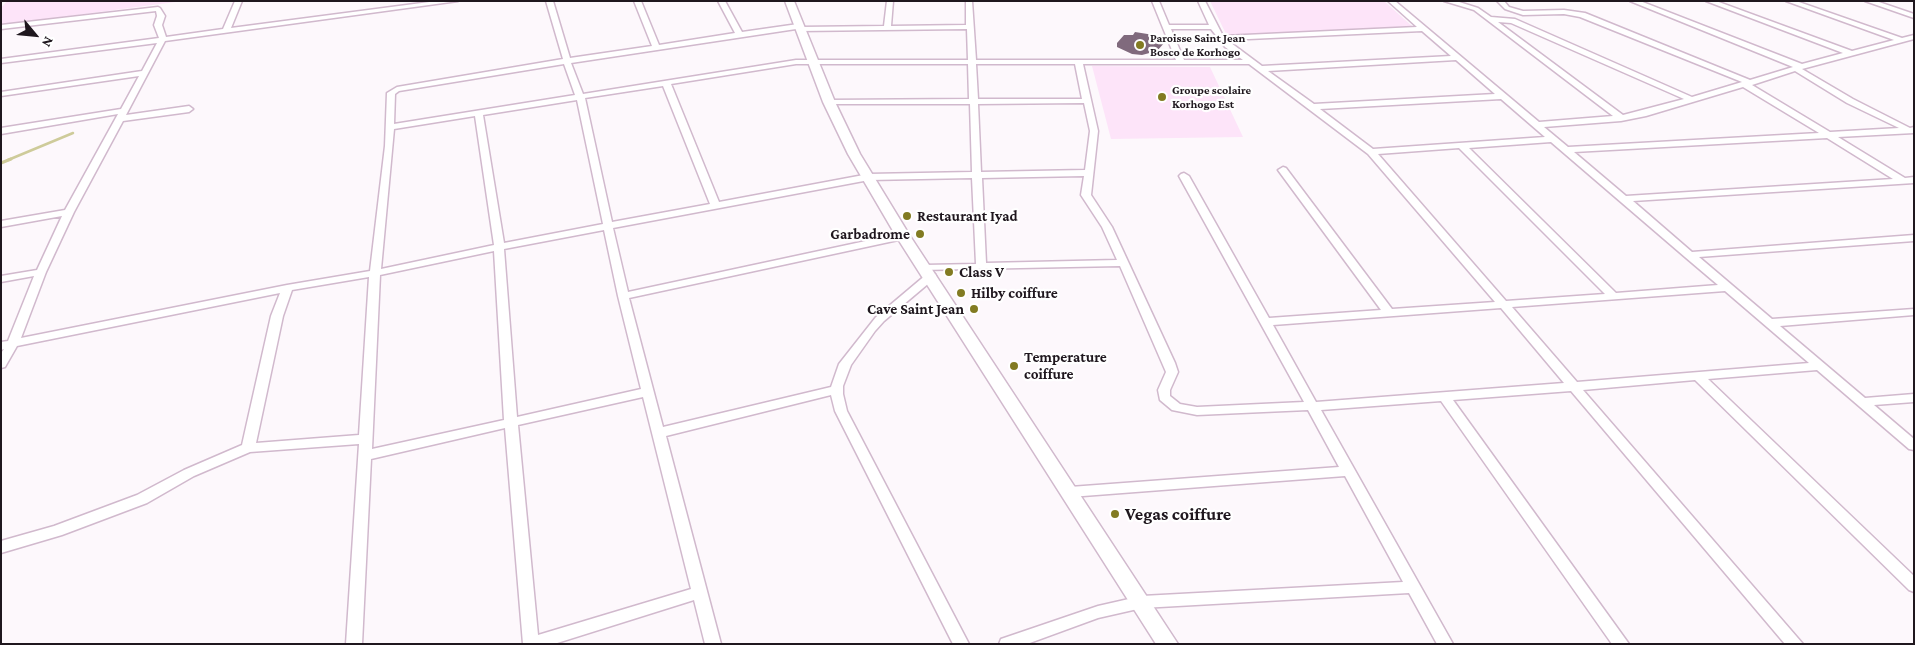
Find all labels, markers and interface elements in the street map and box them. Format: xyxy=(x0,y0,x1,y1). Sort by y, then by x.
north arrow xyxy=(10,10,60,60)
place label: Paroisse Saint Jean Bosco de Korhogo xyxy=(1150,31,1245,59)
text: N xyxy=(39,34,58,50)
marker: Paroisse Saint Jean Bosco de Korhogo xyxy=(1134,39,1146,51)
place label: Groupe scolaire Korhogo Est xyxy=(1172,83,1251,111)
marker: Groupe scolaire Korhogo Est xyxy=(1156,91,1168,103)
place label: Restaurant Iyad xyxy=(917,207,1018,225)
marker: Restaurant Iyad xyxy=(901,210,913,222)
place label: Garbadrome xyxy=(830,225,910,243)
marker: Garbadrome xyxy=(914,228,926,240)
place label: Class V xyxy=(959,263,1004,281)
marker: Class V xyxy=(943,266,955,278)
place label: Hilby coiffure xyxy=(971,284,1058,302)
marker: Hilby coiffure xyxy=(955,287,967,299)
place label: Cave Saint Jean xyxy=(867,300,964,318)
marker: Cave Saint Jean xyxy=(968,303,980,315)
place label: Temperature coiffure xyxy=(1024,348,1107,383)
marker: Temperature coiffure xyxy=(1008,360,1020,372)
place label: Vegas coiffure xyxy=(1125,503,1231,525)
marker: Vegas coiffure xyxy=(1109,508,1121,520)

